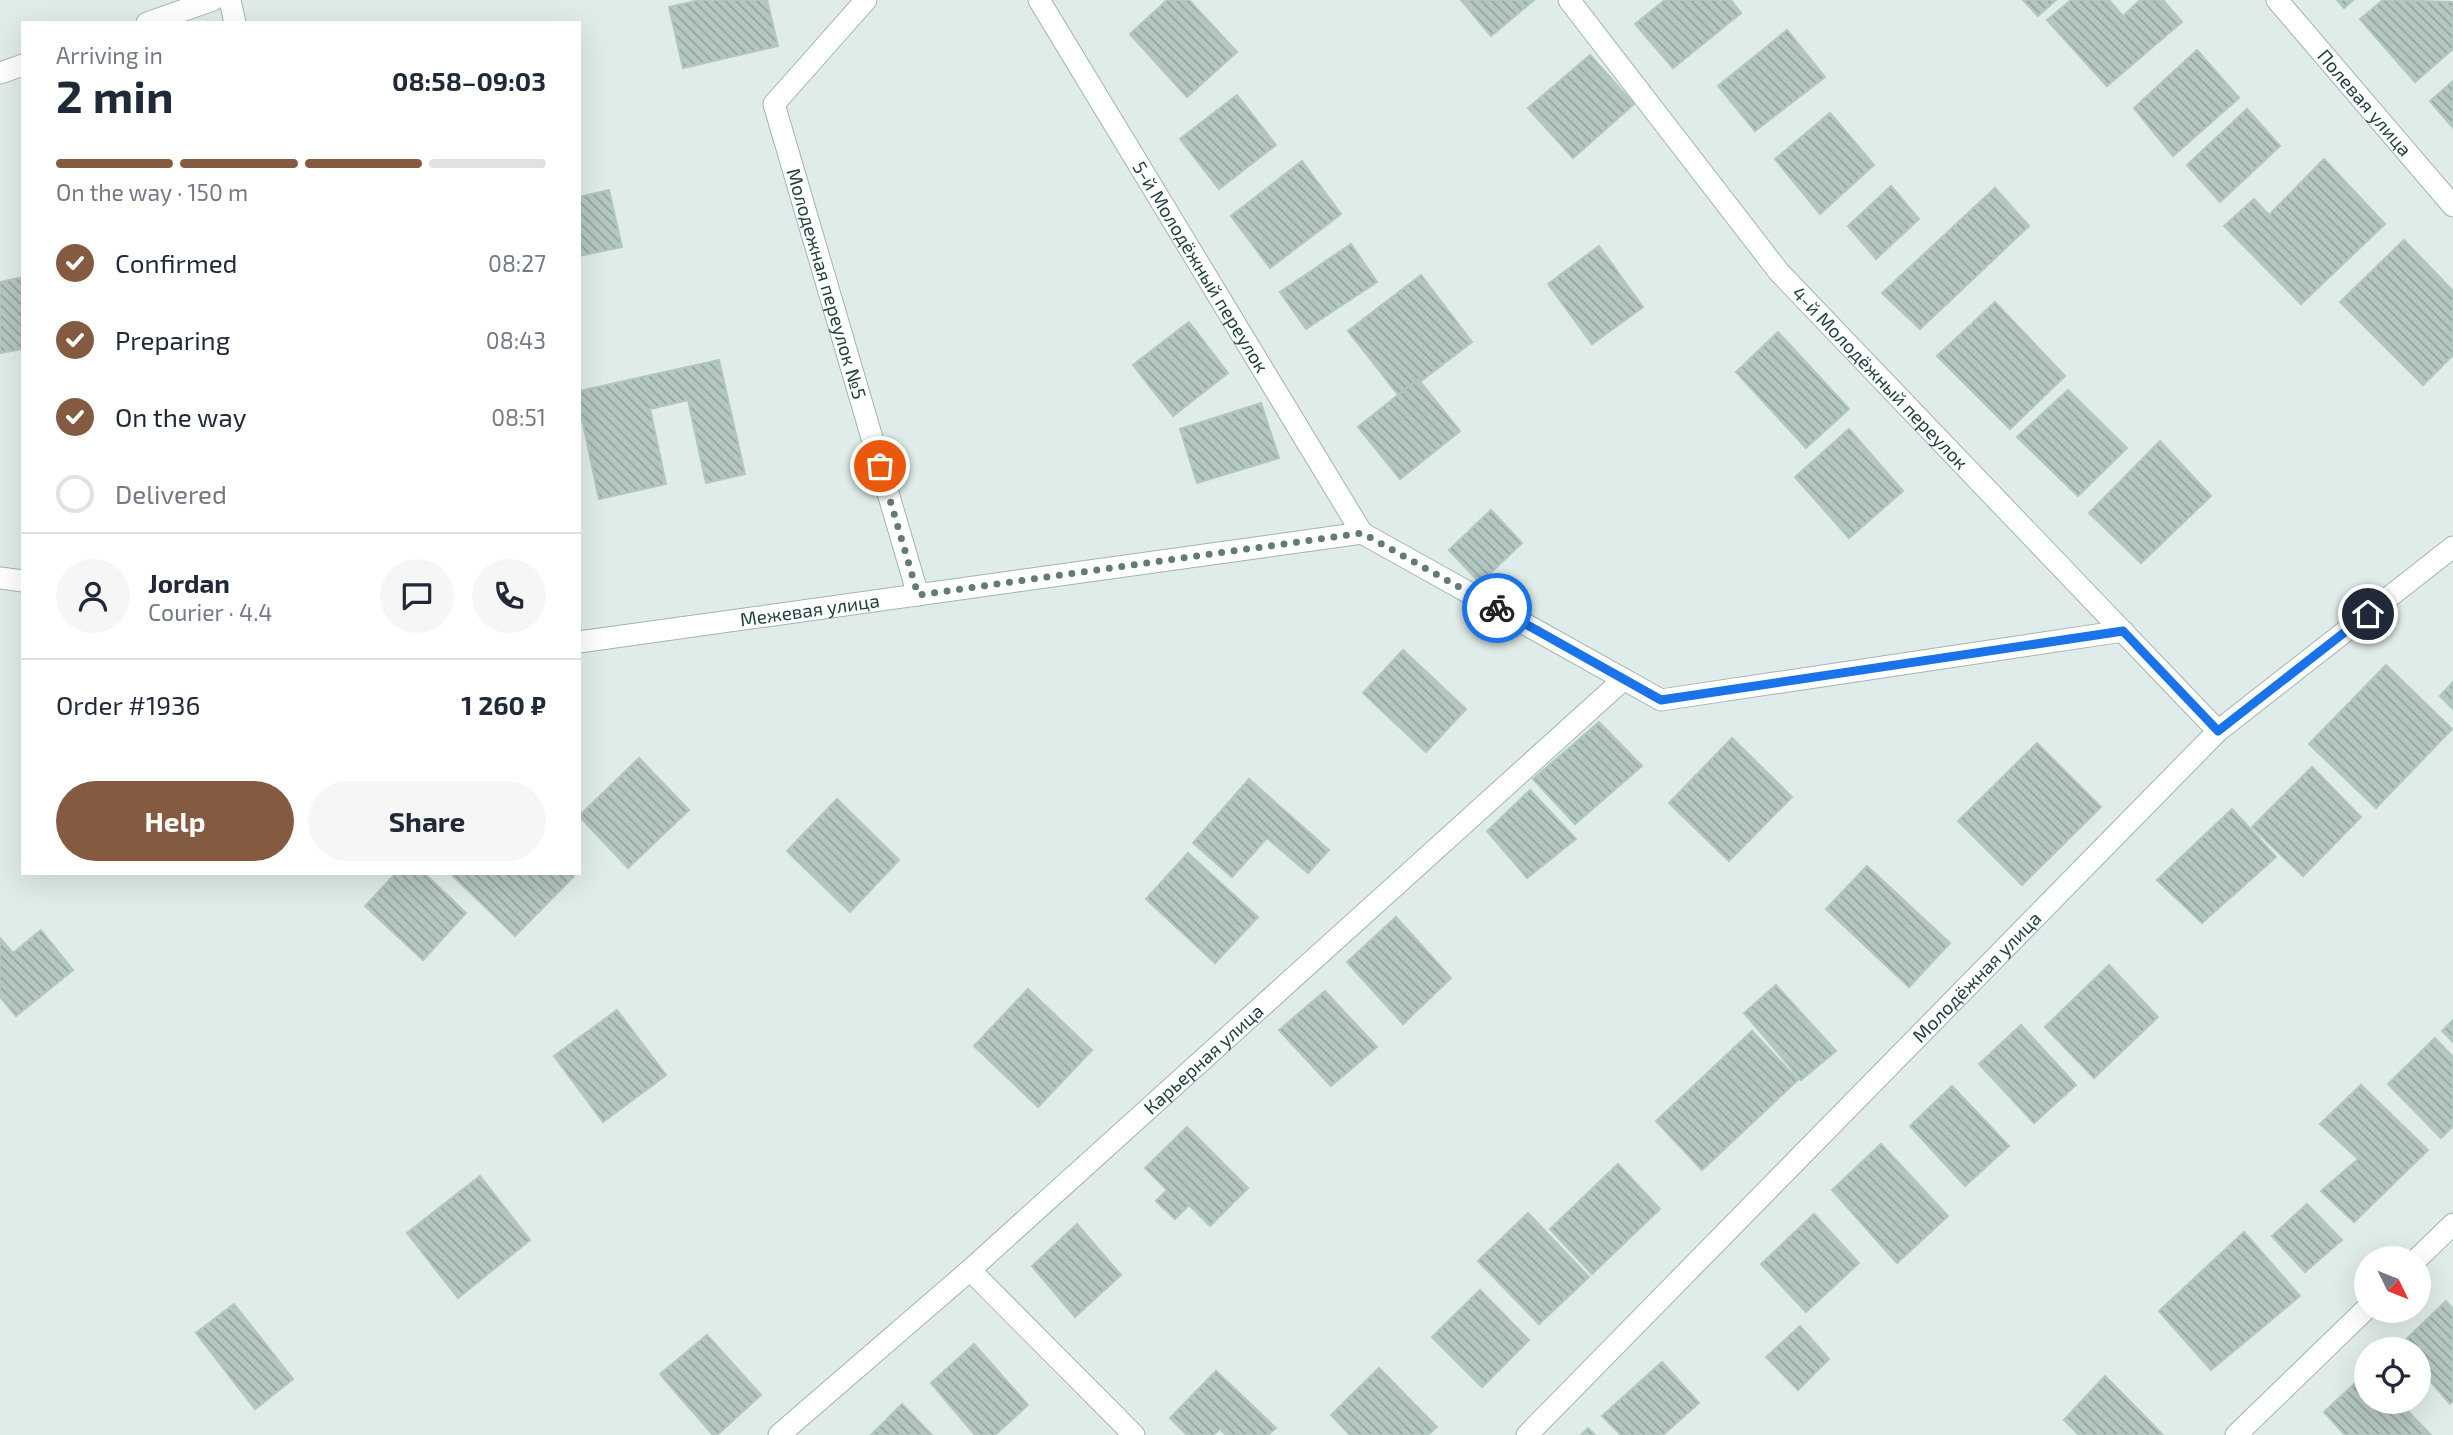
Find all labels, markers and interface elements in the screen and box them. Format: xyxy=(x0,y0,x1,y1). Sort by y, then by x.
text: Arriving in xyxy=(56,41,163,69)
street label: Полевая улица xyxy=(2313,44,2417,160)
text: 08:58–09:03 xyxy=(392,65,546,96)
text: 2 min xyxy=(56,67,174,122)
street label: 5-й Молодёжный переулок xyxy=(1128,157,1274,376)
street label: Молодежная переулок №5 xyxy=(782,165,872,402)
text: On the way · 150 m xyxy=(56,178,248,206)
icon: check xyxy=(56,244,94,282)
text: Confirmed xyxy=(115,247,238,278)
text: 08:27 xyxy=(488,249,546,277)
street label: 4-й Молодёжный переулок xyxy=(1788,281,1973,474)
icon: check xyxy=(56,321,94,359)
text: Preparing xyxy=(115,324,230,355)
text: 08:43 xyxy=(486,326,546,354)
icon: check xyxy=(56,398,94,436)
text: On the way xyxy=(115,401,246,432)
text: 08:51 xyxy=(491,403,546,431)
pin xyxy=(850,436,910,496)
icon: bag xyxy=(861,447,899,485)
text: Delivered xyxy=(115,478,227,509)
button: person xyxy=(56,559,130,633)
button: chat xyxy=(380,559,454,633)
button: phone xyxy=(472,559,546,633)
text: Jordan xyxy=(148,567,230,598)
courier xyxy=(1462,573,1532,643)
pin xyxy=(2338,584,2398,644)
street label: Межевая улица xyxy=(738,588,881,630)
icon: bike xyxy=(1478,589,1516,627)
icon: home xyxy=(2349,595,2387,633)
text: Courier · 4.4 xyxy=(148,598,272,626)
text: Order #1936 xyxy=(56,689,200,720)
text: 1 260 ₽ xyxy=(461,689,546,720)
button: Help xyxy=(56,781,294,861)
button: Share xyxy=(308,781,546,861)
street label: Молодёжная улица xyxy=(1907,906,2046,1047)
street label: Карьерная улица xyxy=(1138,999,1268,1119)
north arrow xyxy=(2354,1246,2431,1323)
map controls xyxy=(2354,1246,2431,1414)
button: locate xyxy=(2354,1337,2431,1414)

